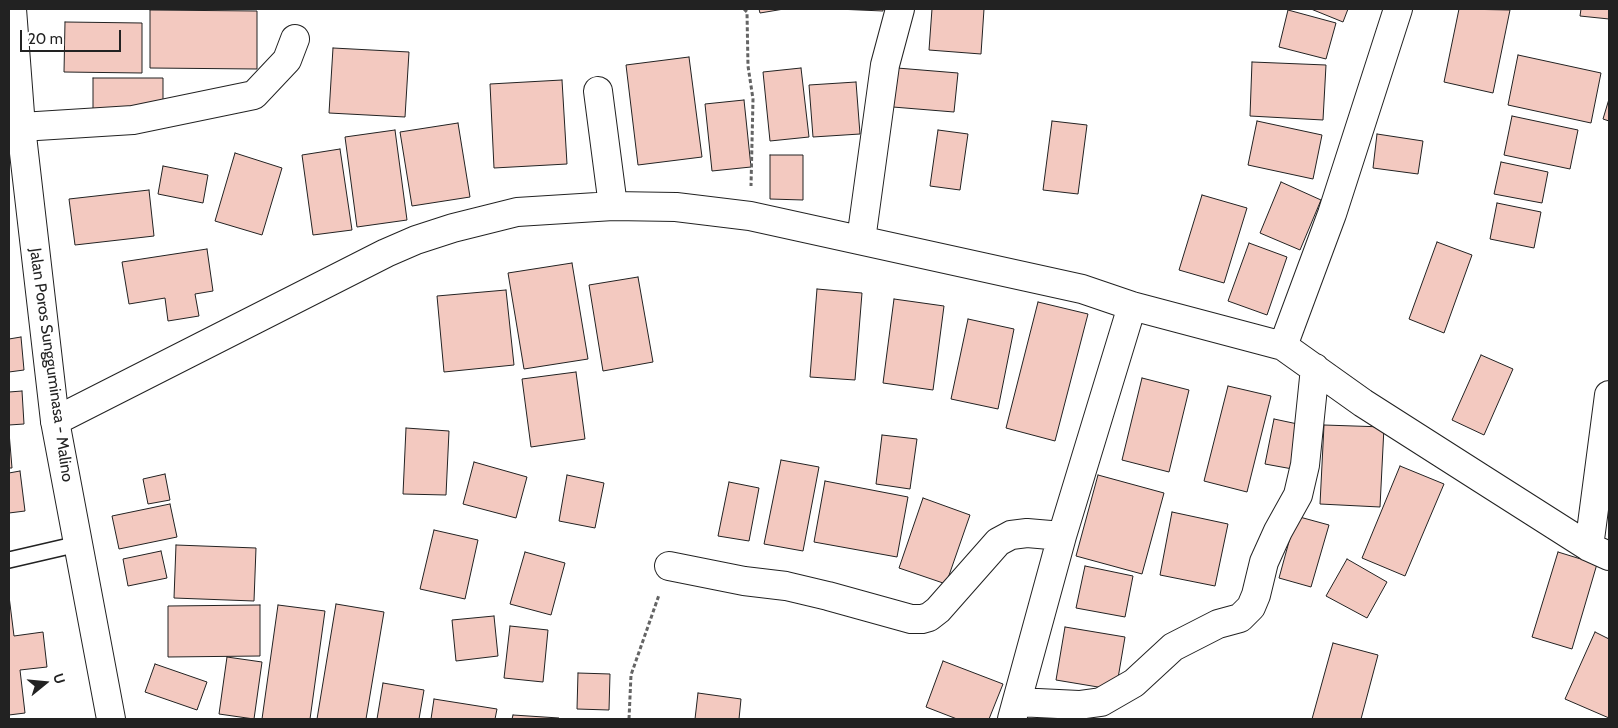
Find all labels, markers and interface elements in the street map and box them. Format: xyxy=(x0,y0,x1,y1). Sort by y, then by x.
scale bar xyxy=(22,20,124,52)
text: 20 m xyxy=(28,30,63,48)
street label: Jalan Poros Sungguminasa - Malino xyxy=(25,247,77,483)
north arrow xyxy=(20,658,70,708)
text: U xyxy=(49,671,69,686)

